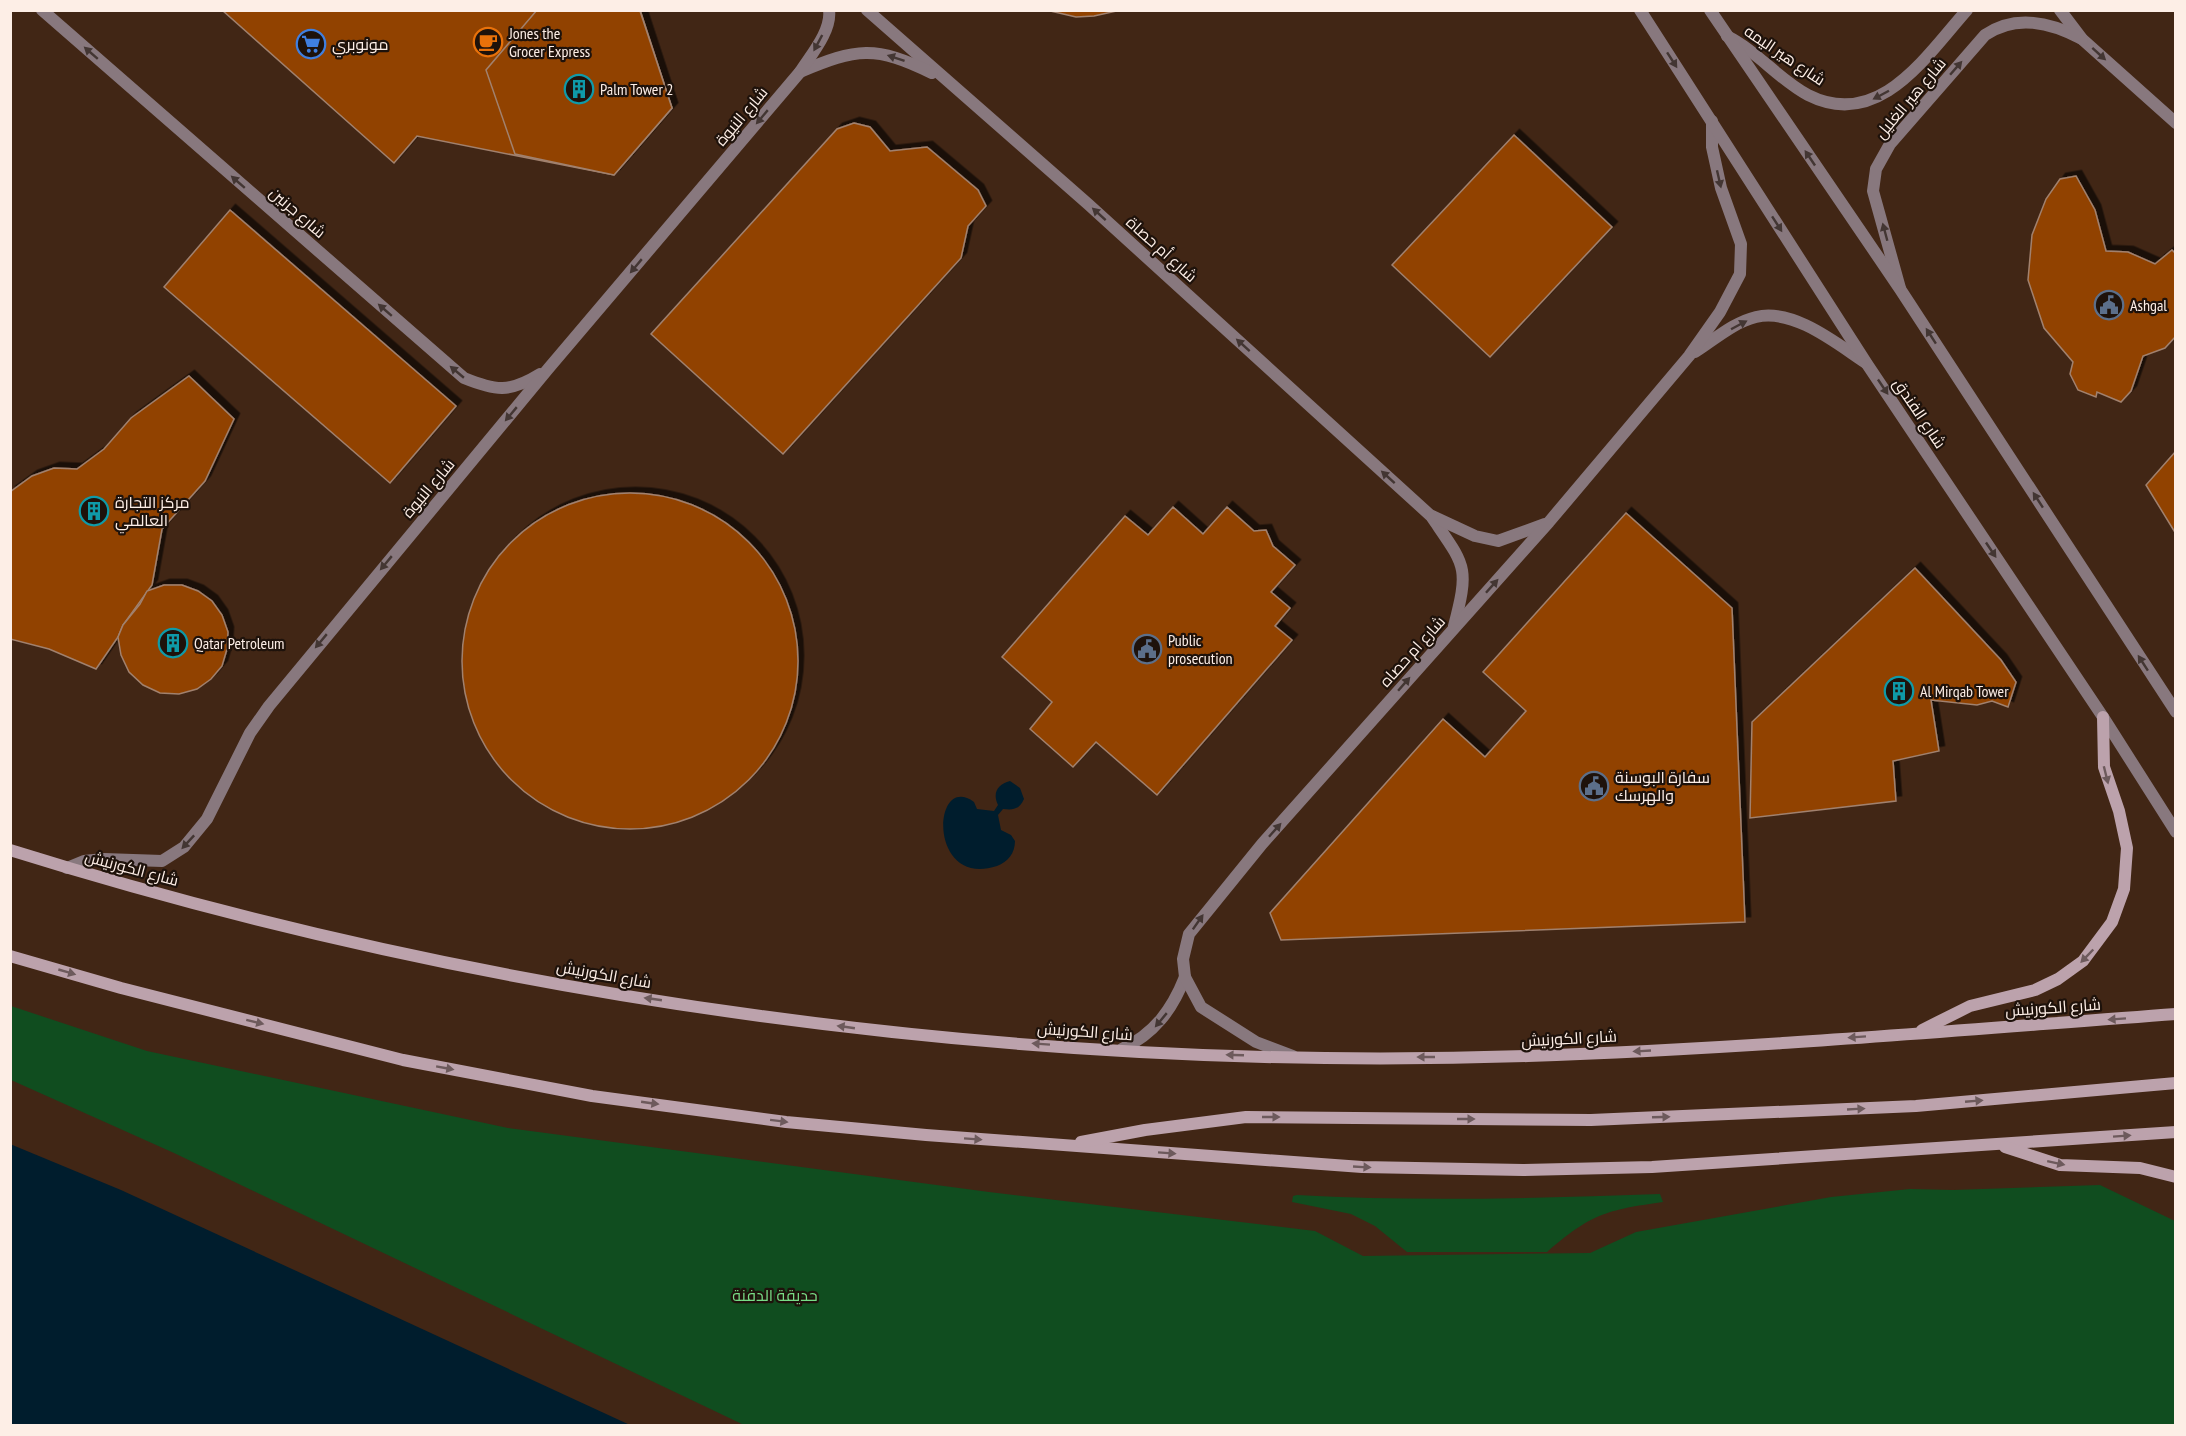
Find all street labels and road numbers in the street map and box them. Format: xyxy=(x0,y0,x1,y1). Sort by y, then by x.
street label: شارع هير اليمه xyxy=(1740,21,1829,91)
street label: شارع هير الغليل xyxy=(1870,53,1951,144)
street label: شارع النيوة xyxy=(710,82,773,151)
street label: شارع جرنين xyxy=(264,182,330,243)
street label: شارع أم حصاة xyxy=(1121,212,1202,288)
street label: شارع الفندق xyxy=(1888,374,1951,453)
street label: شارع النيوة xyxy=(397,454,460,523)
street label: شارع ام حصاه xyxy=(1375,611,1451,692)
street label: شارع الكورنيش xyxy=(83,846,181,892)
street label: شارع الكورنيش xyxy=(555,956,653,994)
street label: شارع الكورنيش xyxy=(2004,994,2102,1022)
street label: شارع الكورنيش xyxy=(1036,1018,1134,1046)
street label: شارع الكورنيش xyxy=(1521,1026,1618,1052)

